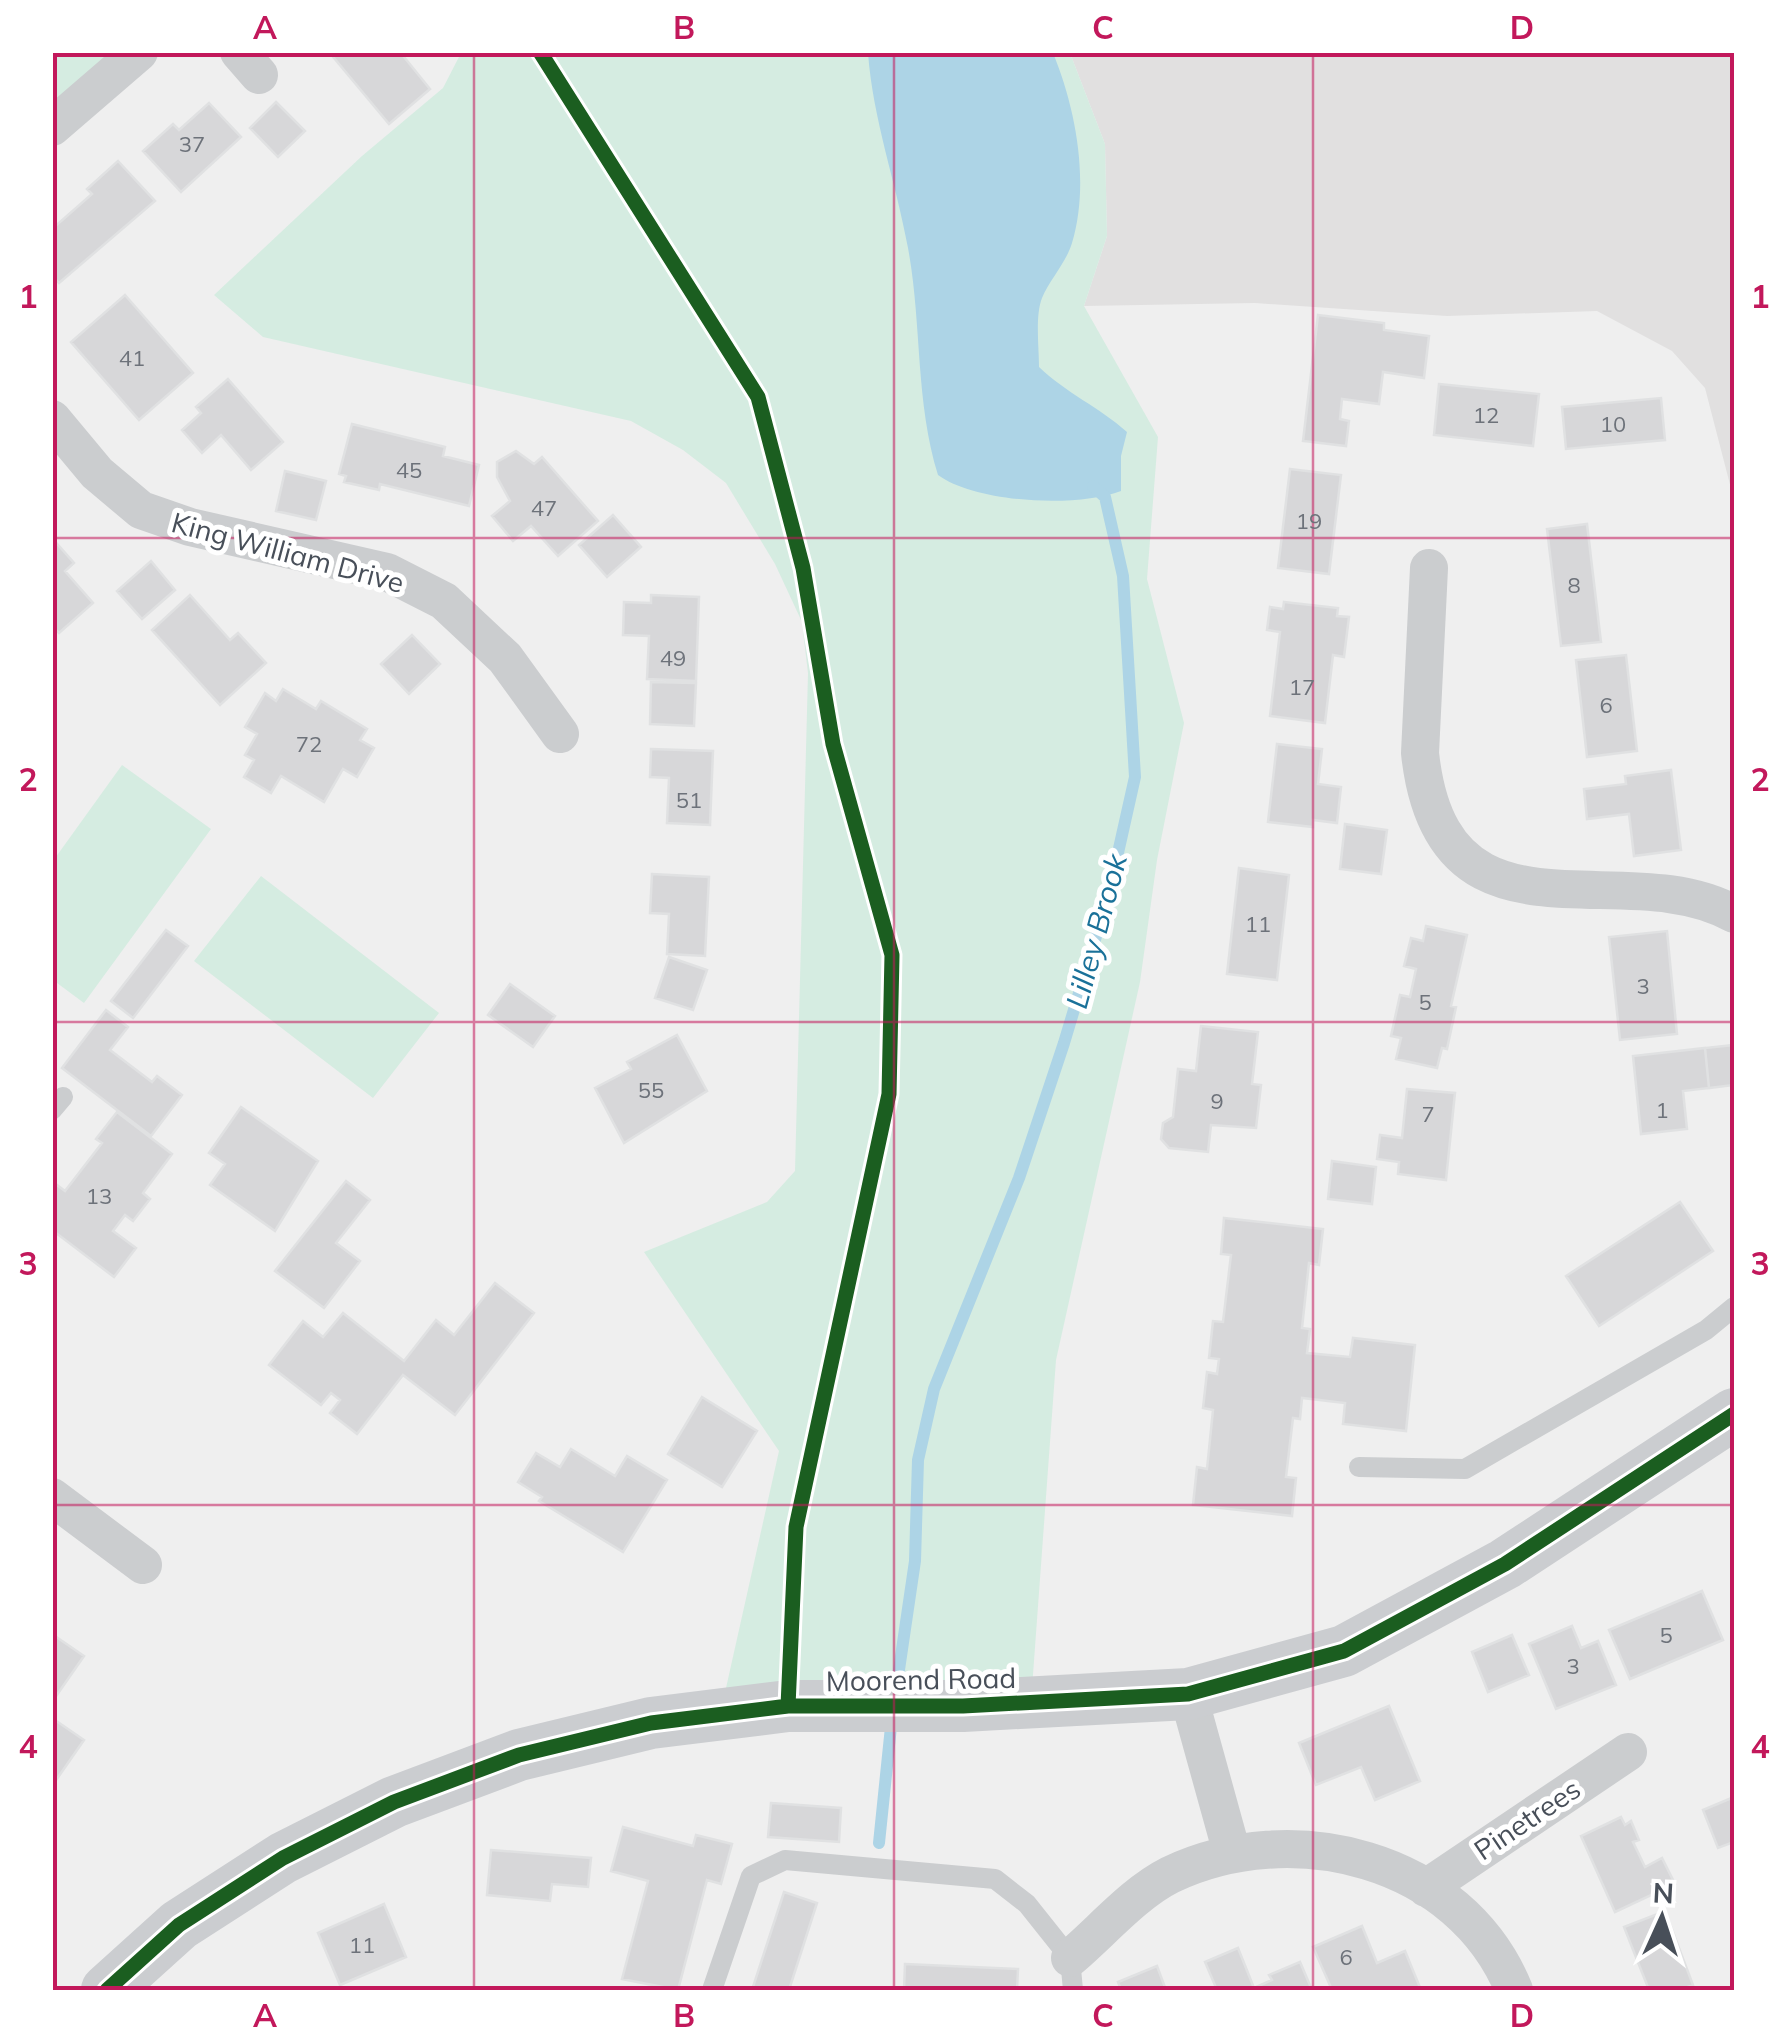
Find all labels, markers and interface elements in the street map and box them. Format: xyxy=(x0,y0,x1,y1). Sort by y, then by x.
text: A xyxy=(253,7,277,47)
text: B xyxy=(673,7,695,47)
text: C xyxy=(1092,7,1114,47)
text: D xyxy=(1510,7,1534,47)
house number: 37 xyxy=(179,130,205,158)
text: 1 xyxy=(18,276,38,316)
text: 1 xyxy=(1750,276,1770,316)
house number: 41 xyxy=(119,344,145,372)
house number: 12 xyxy=(1473,401,1499,429)
house number: 10 xyxy=(1600,410,1626,438)
house number: 45 xyxy=(396,456,422,484)
house number: 47 xyxy=(531,494,557,522)
street label: King William Drive xyxy=(168,504,408,600)
house number: 19 xyxy=(1296,507,1322,535)
house number: 8 xyxy=(1567,571,1581,599)
house number: 49 xyxy=(660,644,686,672)
house number: 17 xyxy=(1289,673,1315,701)
house number: 6 xyxy=(1599,691,1613,719)
house number: 72 xyxy=(296,730,322,758)
text: 2 xyxy=(18,759,38,799)
text: 2 xyxy=(1750,759,1770,799)
house number: 51 xyxy=(676,786,702,814)
water label: Lilley Brook xyxy=(1057,848,1135,1012)
house number: 11 xyxy=(1245,910,1271,938)
house number: 3 xyxy=(1636,972,1650,1000)
house number: 5 xyxy=(1418,988,1432,1016)
house number: 55 xyxy=(638,1076,664,1104)
house number: 9 xyxy=(1210,1087,1224,1115)
house number: 1 xyxy=(1655,1096,1669,1124)
house number: 7 xyxy=(1421,1100,1435,1128)
house number: 13 xyxy=(86,1182,112,1210)
text: 3 xyxy=(18,1243,38,1283)
text: 3 xyxy=(1750,1243,1770,1283)
house number: 5 xyxy=(1659,1621,1673,1649)
house number: 3 xyxy=(1566,1652,1580,1680)
street label: Moorend Road xyxy=(826,1660,1016,1698)
text: 4 xyxy=(18,1726,38,1766)
text: 4 xyxy=(1750,1726,1770,1766)
street label: Pinetrees xyxy=(1467,1771,1587,1867)
north arrow xyxy=(1612,1868,1712,1968)
text: N xyxy=(1652,1875,1675,1911)
house number: 11 xyxy=(349,1931,375,1959)
house number: 6 xyxy=(1339,1943,1353,1971)
text: A xyxy=(253,1995,277,2035)
text: B xyxy=(673,1995,695,2035)
text: C xyxy=(1092,1995,1114,2035)
text: D xyxy=(1510,1995,1534,2035)

